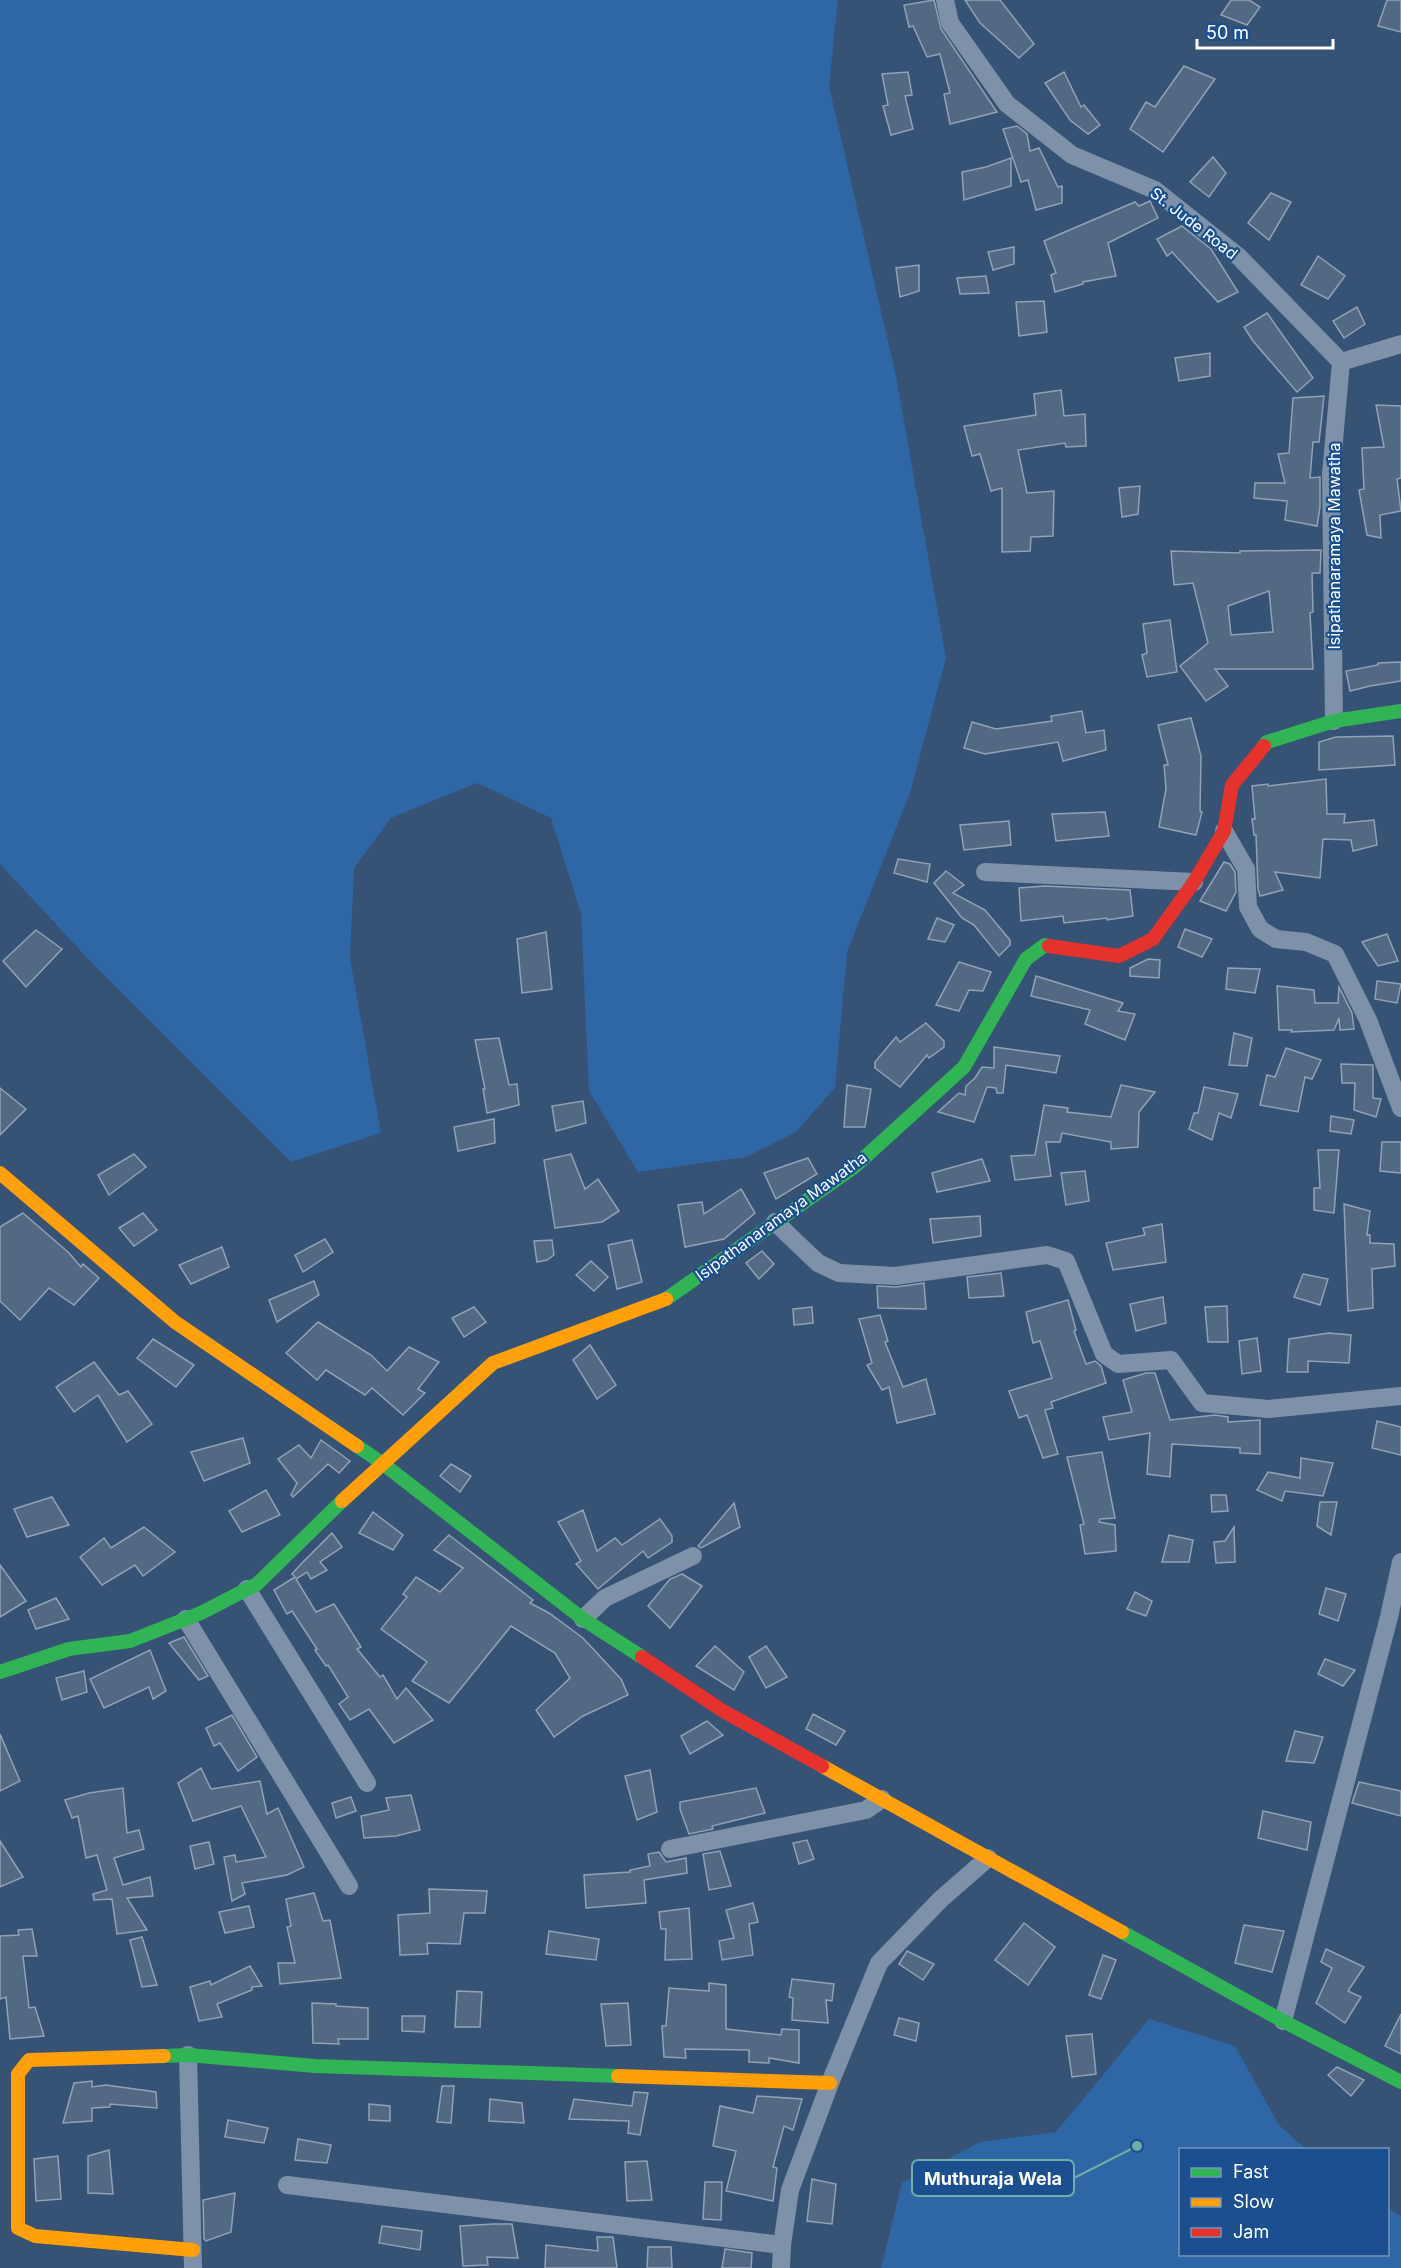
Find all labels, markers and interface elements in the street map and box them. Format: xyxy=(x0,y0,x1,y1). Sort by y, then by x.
scale bar xyxy=(1197,12,1334,50)
text: 50 m xyxy=(1206,22,1249,43)
street label: St. Jude Road xyxy=(1146,183,1242,263)
street label: Isipathanaramaya Mawatha xyxy=(1324,442,1344,650)
street label: Isipathanaramaya Mawatha xyxy=(691,1147,871,1285)
legend xyxy=(1179,2148,1389,2256)
callout: Muthuraja Wela xyxy=(912,2160,1074,2196)
text: Fast xyxy=(1233,2161,1269,2182)
text: Muthuraja Wela xyxy=(924,2168,1062,2189)
text: Slow xyxy=(1233,2191,1274,2212)
text: Jam xyxy=(1233,2221,1269,2242)

